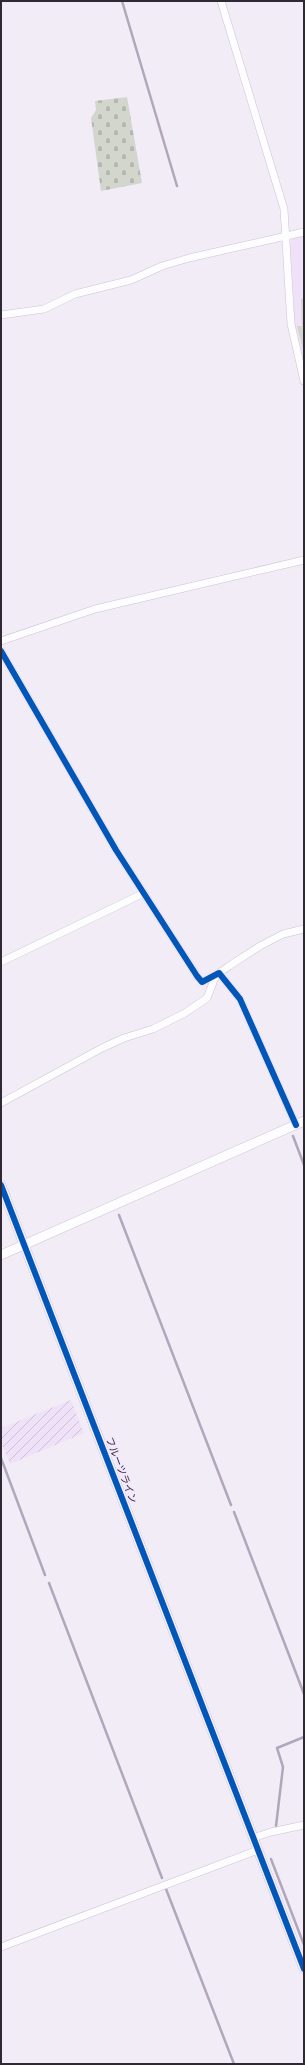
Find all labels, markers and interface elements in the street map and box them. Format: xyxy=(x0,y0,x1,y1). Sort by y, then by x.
street label: フルーツライン xyxy=(104,1435,140,1505)

